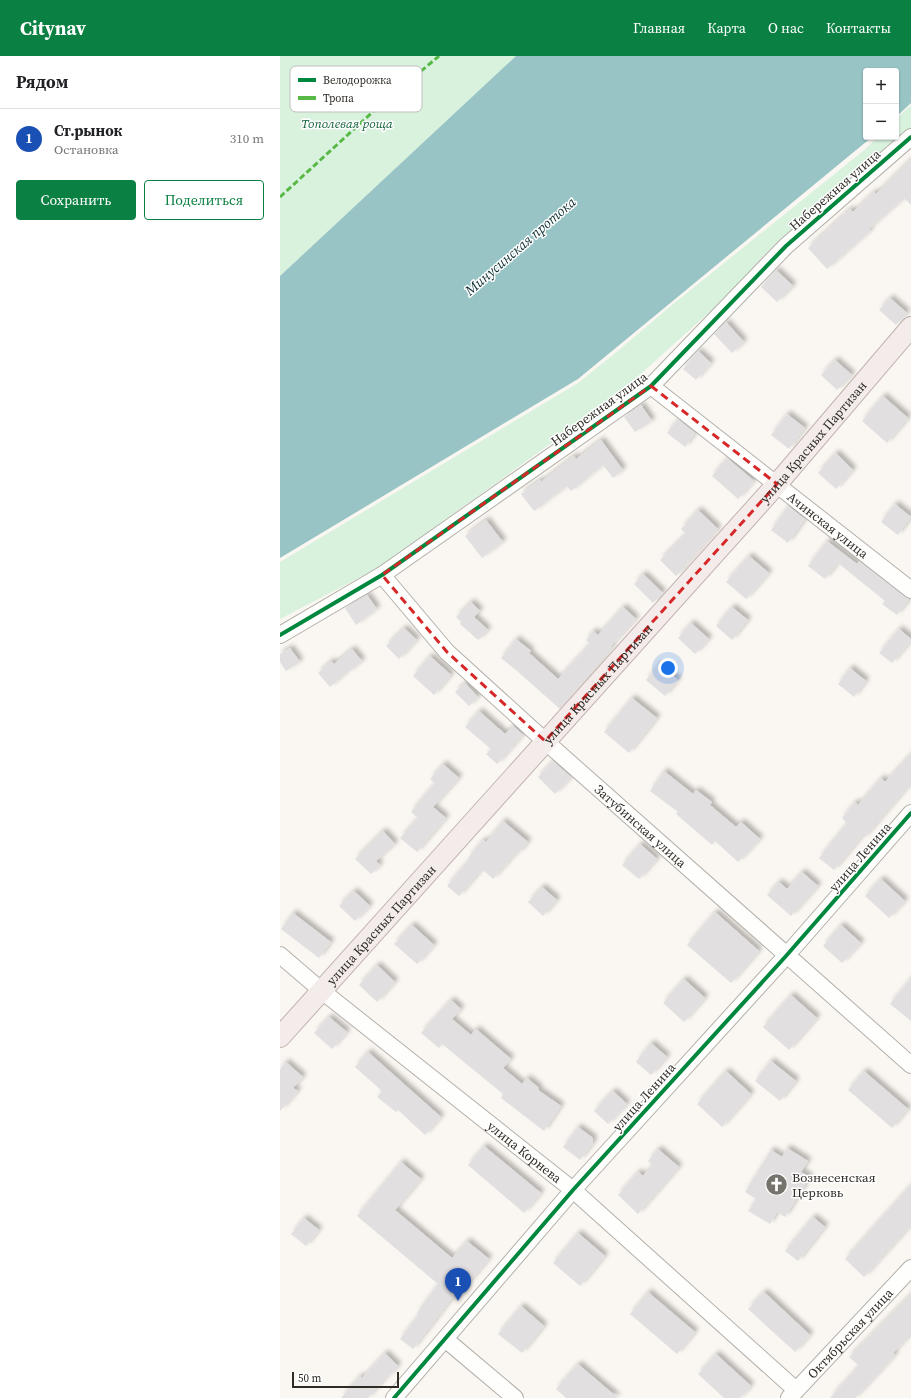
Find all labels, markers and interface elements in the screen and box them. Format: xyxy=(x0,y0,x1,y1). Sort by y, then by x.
text: Citynav xyxy=(20,15,86,41)
text: Главная xyxy=(633,18,685,38)
text: Карта xyxy=(707,18,746,38)
text: О нас xyxy=(768,18,804,38)
text: Контакты xyxy=(826,18,891,38)
legend xyxy=(290,66,422,112)
map controls xyxy=(863,68,899,140)
button: + xyxy=(863,68,899,104)
text: Рядом xyxy=(16,70,68,94)
text: Велодорожка xyxy=(323,73,392,88)
text: Тропа xyxy=(323,91,354,106)
button: − xyxy=(863,104,899,140)
park label: Тополевая роща xyxy=(301,115,393,132)
text: Ст.рынок xyxy=(54,120,122,141)
text: 1 xyxy=(25,130,33,147)
text: 310 m xyxy=(230,130,264,147)
text: Остановка xyxy=(54,141,119,158)
street label: Набережная улица xyxy=(786,145,884,234)
button: Сохранить xyxy=(16,180,136,220)
button: Поделиться xyxy=(144,180,264,220)
water label: Минусинская протока xyxy=(459,192,580,301)
street label: Набережная улица xyxy=(547,368,651,450)
street label: улица Красных Партизан xyxy=(756,377,870,506)
street label: Ачинская улица xyxy=(784,488,872,562)
street label: улица Красных Партизан xyxy=(539,620,656,747)
your location xyxy=(658,658,678,678)
street label: Затубинская улица xyxy=(591,781,691,871)
street label: улица Ленина xyxy=(825,819,895,895)
street label: улица Красных Партизан xyxy=(323,861,439,988)
street label: улица Ленина xyxy=(609,1059,679,1135)
street label: улица Корнева xyxy=(484,1117,566,1187)
place label: Вознесенская Церковь xyxy=(792,1169,876,1201)
church icon: Вознесенская Церковь xyxy=(764,1171,790,1197)
pin: 1 xyxy=(445,1268,471,1301)
street label: Октябрьская улица xyxy=(803,1284,897,1382)
scale bar xyxy=(292,1370,399,1389)
text: 50 m xyxy=(298,1371,321,1386)

